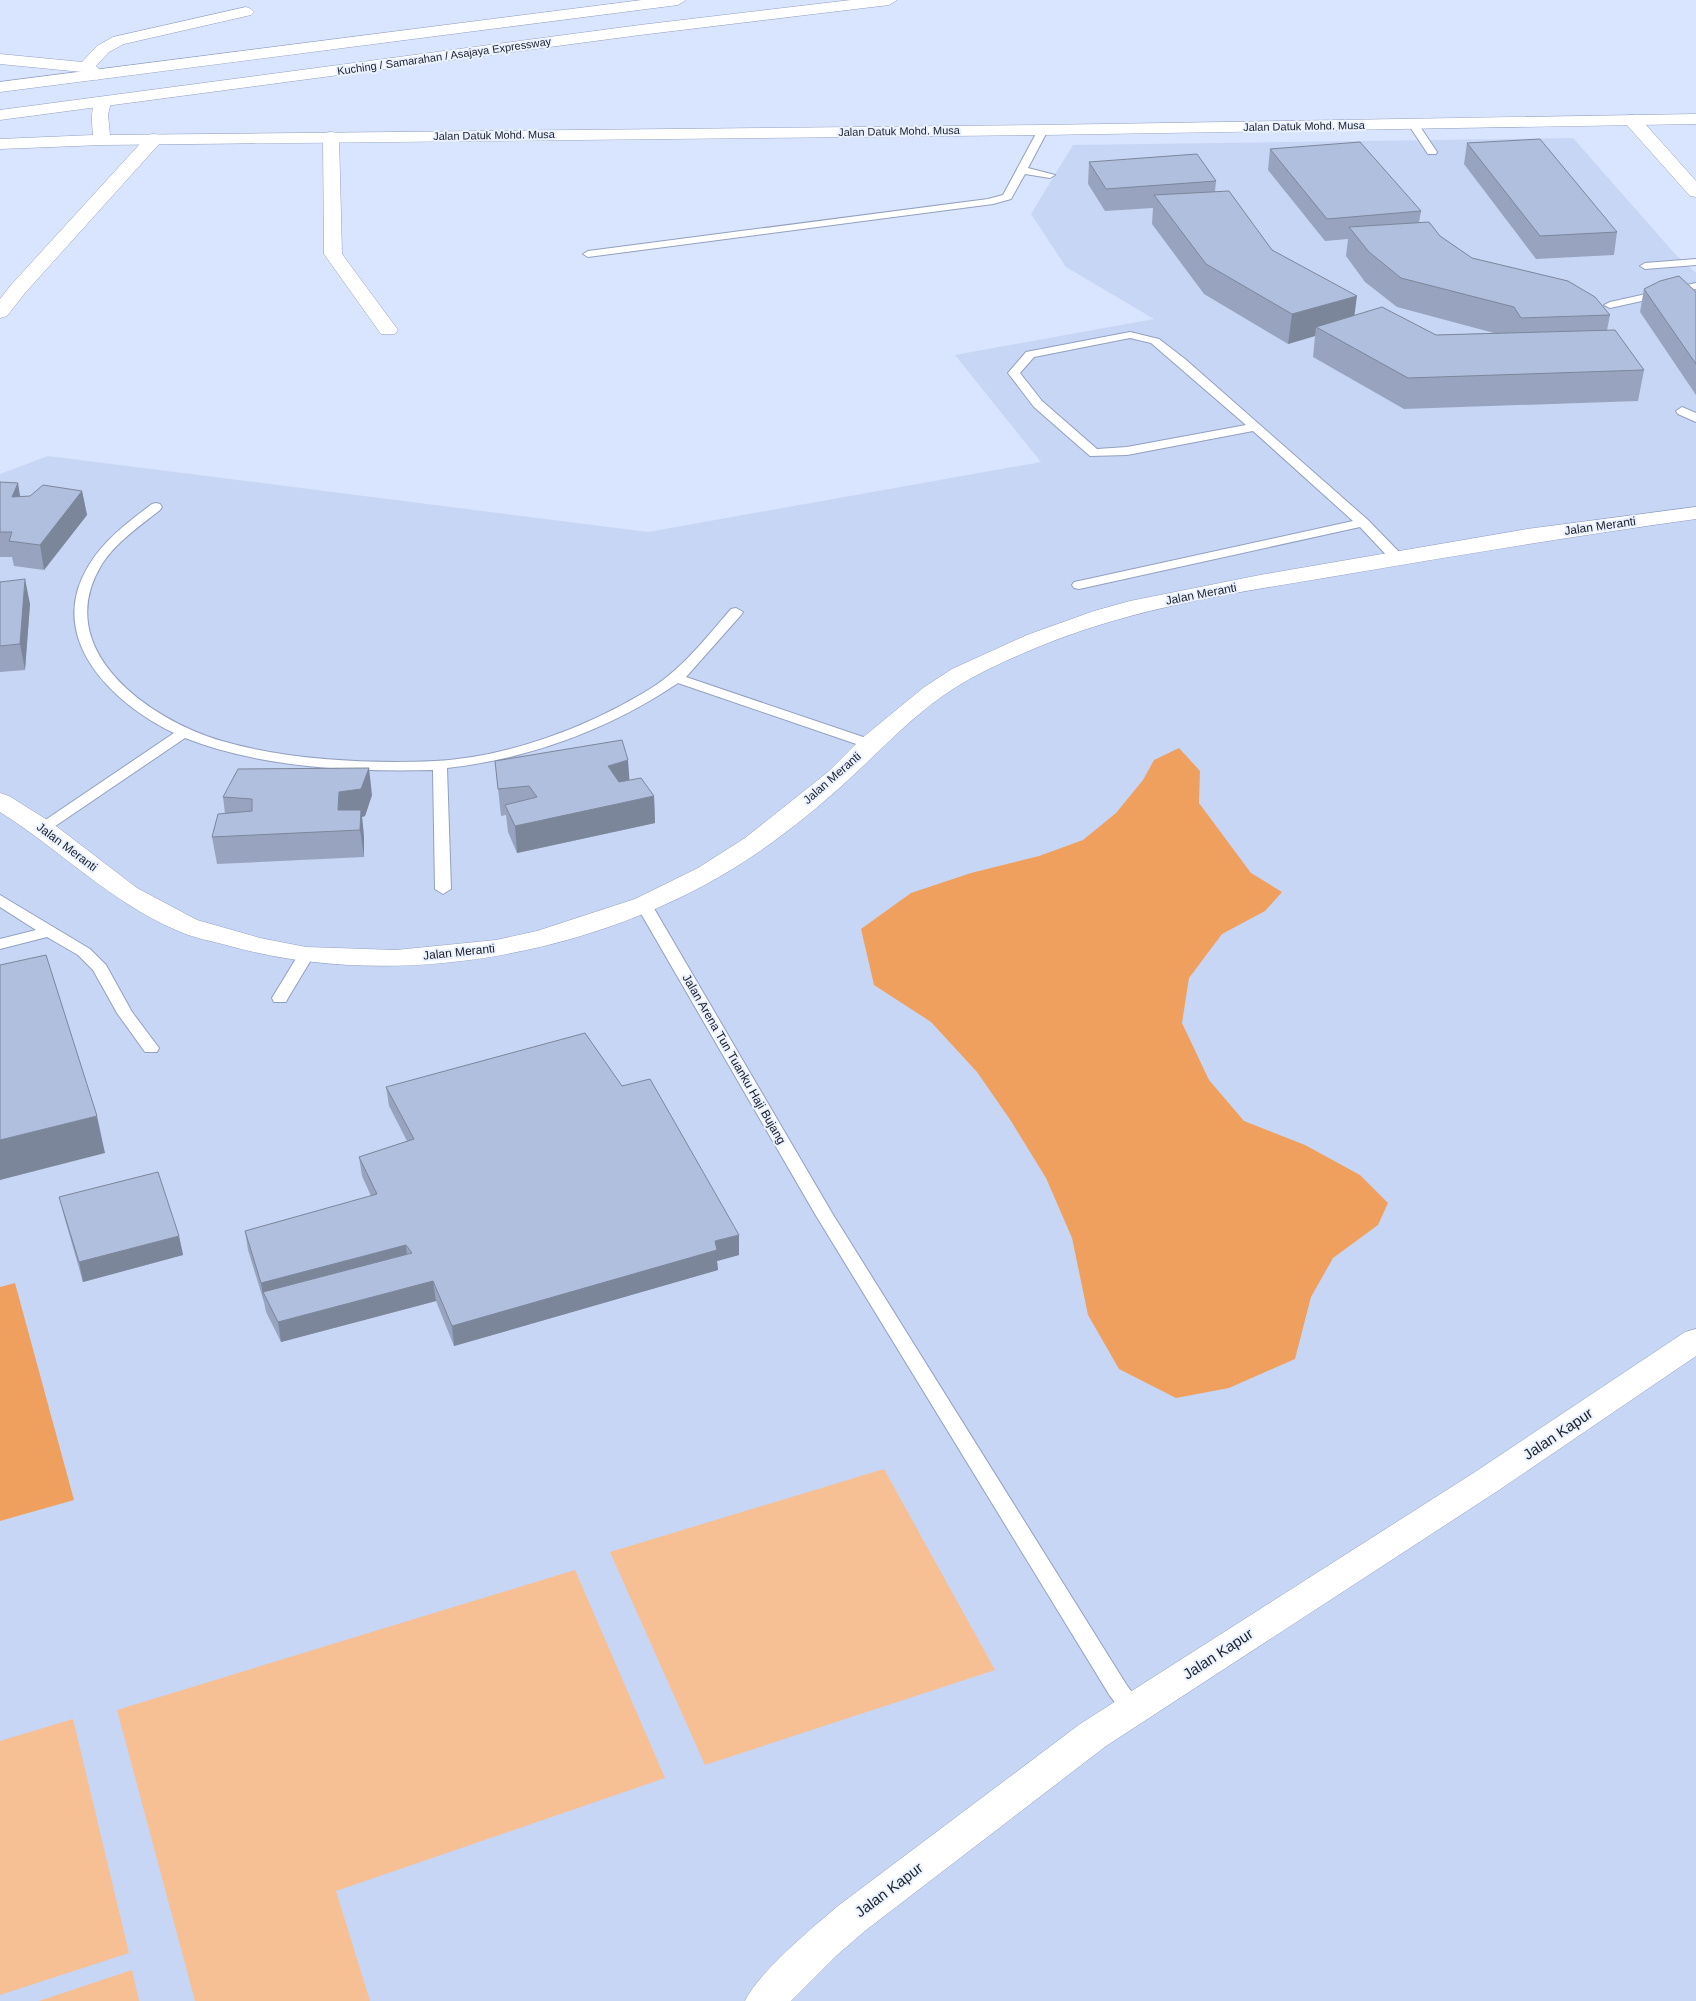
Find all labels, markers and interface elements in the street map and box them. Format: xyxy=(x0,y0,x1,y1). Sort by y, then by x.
street label: Kuching / Samarahan / Asajaya Expressway xyxy=(336,35,552,77)
street label: Jalan Datuk Mohd. Musa xyxy=(1243,119,1366,133)
street label: Jalan Datuk Mohd. Musa xyxy=(838,124,961,138)
street label: Jalan Datuk Mohd. Musa xyxy=(433,128,556,142)
street label: Jalan Meranti xyxy=(1563,514,1637,538)
street label: Jalan Meranti xyxy=(1164,580,1238,608)
street label: Jalan Meranti xyxy=(800,749,864,807)
street label: Jalan Meranti xyxy=(34,820,100,874)
street label: Jalan Meranti xyxy=(422,941,496,963)
street label: Jalan Arena Tun Tuanku Haji Bujang xyxy=(679,971,789,1147)
street label: Jalan Kapur xyxy=(1520,1404,1596,1463)
street label: Jalan Kapur xyxy=(1180,1625,1256,1683)
street label: Jalan Kapur xyxy=(852,1859,926,1920)

